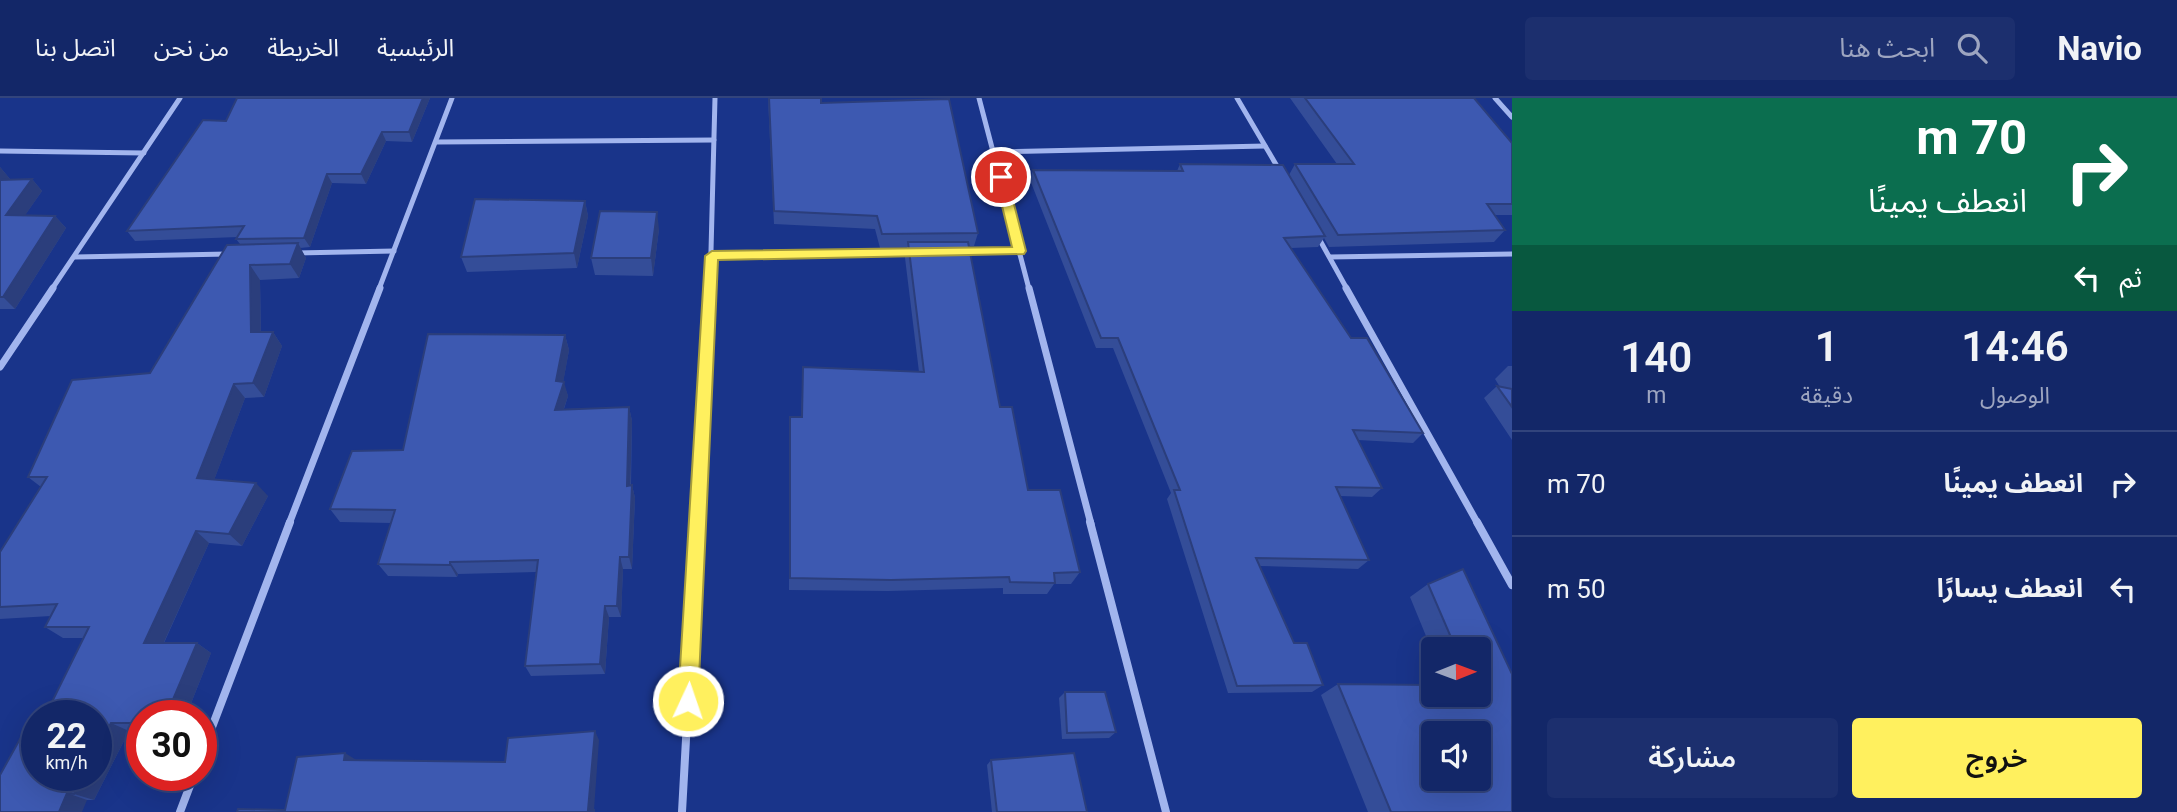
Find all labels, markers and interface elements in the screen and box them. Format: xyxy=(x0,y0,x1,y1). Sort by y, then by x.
search box xyxy=(1525,17,2015,80)
icon: search xyxy=(1953,29,1991,67)
text: Navio xyxy=(2057,29,2142,68)
text: ابحث هنا xyxy=(1839,33,1935,63)
text: اتصل بنا xyxy=(35,34,116,62)
text: من نحن xyxy=(154,34,229,62)
text: الخريطة xyxy=(267,34,339,62)
text: الرئيسية xyxy=(377,34,454,62)
text: 70 m xyxy=(1916,109,2027,166)
icon: right xyxy=(2051,126,2142,217)
pin xyxy=(971,147,1031,207)
icon: arrive xyxy=(982,158,1020,196)
text: انعطف يمينًا xyxy=(1868,182,2027,220)
icon: left xyxy=(2068,259,2106,297)
text: ثم xyxy=(2120,263,2142,293)
text: 1 xyxy=(1815,322,1839,371)
text: 14:46 xyxy=(1961,322,2069,371)
text: 140 xyxy=(1620,333,1692,382)
text: m xyxy=(1646,382,1666,409)
text: دقيقة xyxy=(1801,382,1853,409)
text: الوصول xyxy=(1980,382,2050,409)
icon: right xyxy=(2104,465,2142,503)
text: انعطف يمينًا xyxy=(1944,468,2083,498)
text: 70 m xyxy=(1547,469,1606,499)
icon: left xyxy=(2104,570,2142,608)
text: انعطف يسارًا xyxy=(1937,573,2083,603)
text: 50 m xyxy=(1547,574,1606,604)
north arrow xyxy=(1421,637,1491,707)
map controls xyxy=(1421,637,1491,791)
position arrow xyxy=(651,664,725,738)
speed limit sign: 30 xyxy=(126,700,217,791)
text: 22 xyxy=(46,716,87,757)
button: مشاركة xyxy=(1547,718,1838,798)
button: خروج xyxy=(1852,718,2142,798)
button: sound xyxy=(1421,721,1491,791)
text: km/h xyxy=(45,752,88,773)

